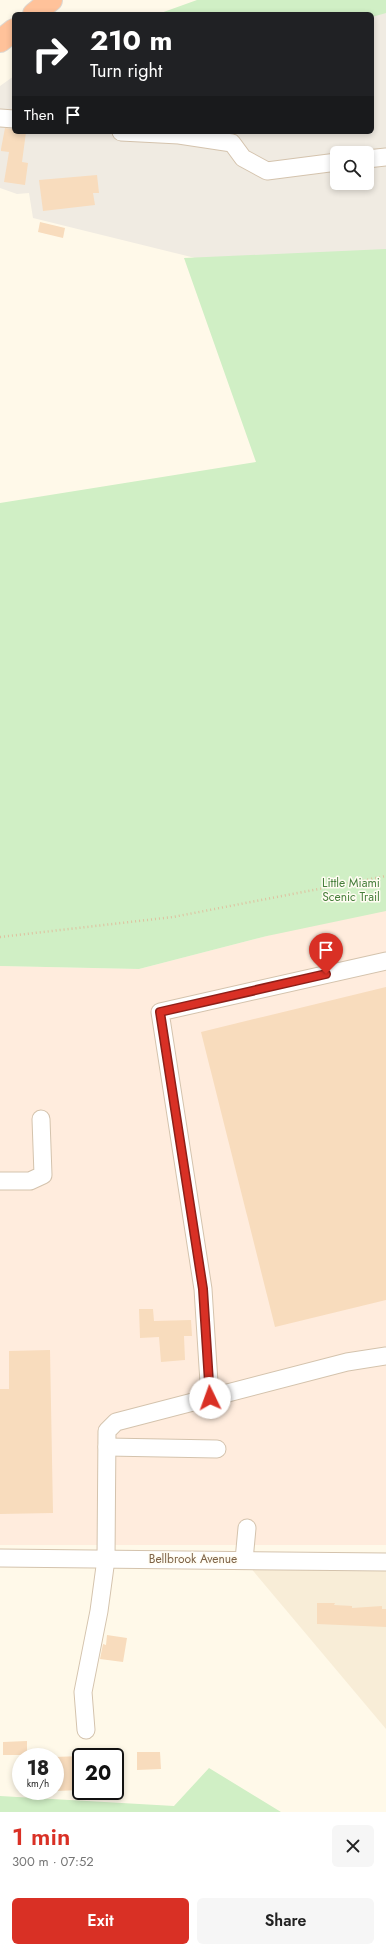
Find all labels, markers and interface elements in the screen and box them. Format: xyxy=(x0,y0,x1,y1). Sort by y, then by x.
text: 210 m xyxy=(90,20,173,61)
icon: right xyxy=(24,28,76,80)
text: Turn right xyxy=(90,58,162,84)
text: Then xyxy=(24,104,54,126)
icon: arrive xyxy=(62,104,84,126)
map controls xyxy=(330,146,374,190)
button: search xyxy=(330,146,374,190)
park label: Little Miami Scenic Trail xyxy=(322,874,380,906)
pin xyxy=(309,933,343,974)
icon: arrive xyxy=(315,939,337,961)
position arrow xyxy=(189,1377,231,1419)
street label: Bellbrook Avenue xyxy=(149,1550,237,1568)
speed limit sign: 20 xyxy=(72,1748,124,1800)
text: 18 xyxy=(27,1754,49,1783)
text: km/h xyxy=(27,1776,49,1791)
text: 1 min xyxy=(12,1819,70,1854)
button: close xyxy=(332,1825,374,1867)
text: 300 m · 07:52 xyxy=(12,1852,94,1871)
button: Exit xyxy=(12,1898,189,1944)
button: Share xyxy=(197,1898,374,1944)

